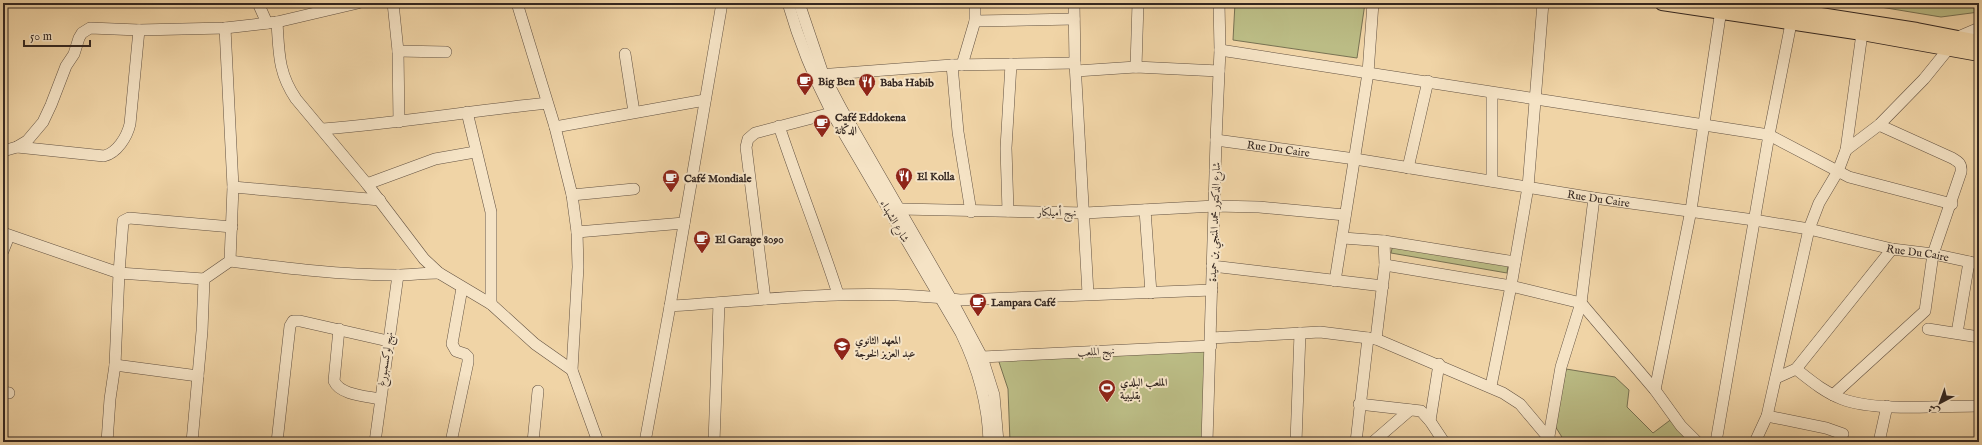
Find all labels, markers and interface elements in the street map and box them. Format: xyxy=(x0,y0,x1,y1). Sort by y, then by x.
scale bar xyxy=(24,22,90,48)
text: 50 m xyxy=(30,29,52,44)
cafe icon: Big Ben xyxy=(795,71,815,96)
restaurant icon: Baba Habib xyxy=(857,72,877,97)
place label: Big Ben xyxy=(818,75,855,89)
place label: Baba Habib xyxy=(880,76,934,90)
place label: Café Eddokena الدكّانة xyxy=(835,111,906,138)
cafe icon: Café Eddokena الدكّانة xyxy=(812,113,832,138)
street label: Rue Du Caire xyxy=(1246,138,1311,161)
street label: شارع الدكتور محمد المنجي بن حميدة xyxy=(1206,162,1227,282)
restaurant icon: El Kolla xyxy=(894,166,914,191)
cafe icon: Café Mondiale xyxy=(661,168,681,193)
place label: El Kolla xyxy=(917,170,955,184)
place label: Café Mondiale xyxy=(684,172,752,186)
street label: Rue Du Caire xyxy=(1566,188,1631,211)
street label: شارع الشهداء xyxy=(875,198,912,246)
street label: نهج أميلكار xyxy=(1036,204,1077,223)
cafe icon: El Garage 8090 xyxy=(692,229,712,254)
place label: El Garage 8090 xyxy=(715,233,784,247)
street label: Rue Du Caire xyxy=(1885,242,1950,265)
cafe icon: Lampara Café xyxy=(968,292,988,317)
place label: Lampara Café xyxy=(990,296,1056,310)
street label: نهج لوكسمبورغ xyxy=(375,331,400,388)
place label: المعهد الثانوي عبد العزيز الخوجة xyxy=(855,334,915,361)
school or university icon: المعهد الثانوي عبد العزيز الخوجة xyxy=(832,336,852,361)
street label: نهج الملعب xyxy=(1077,344,1115,363)
place label: الملعب البلدي بقليبية xyxy=(1120,376,1167,403)
sports icon: الملعب البلدي بقليبية xyxy=(1097,378,1117,403)
north arrow xyxy=(1920,383,1960,423)
text: ش xyxy=(1925,401,1943,419)

